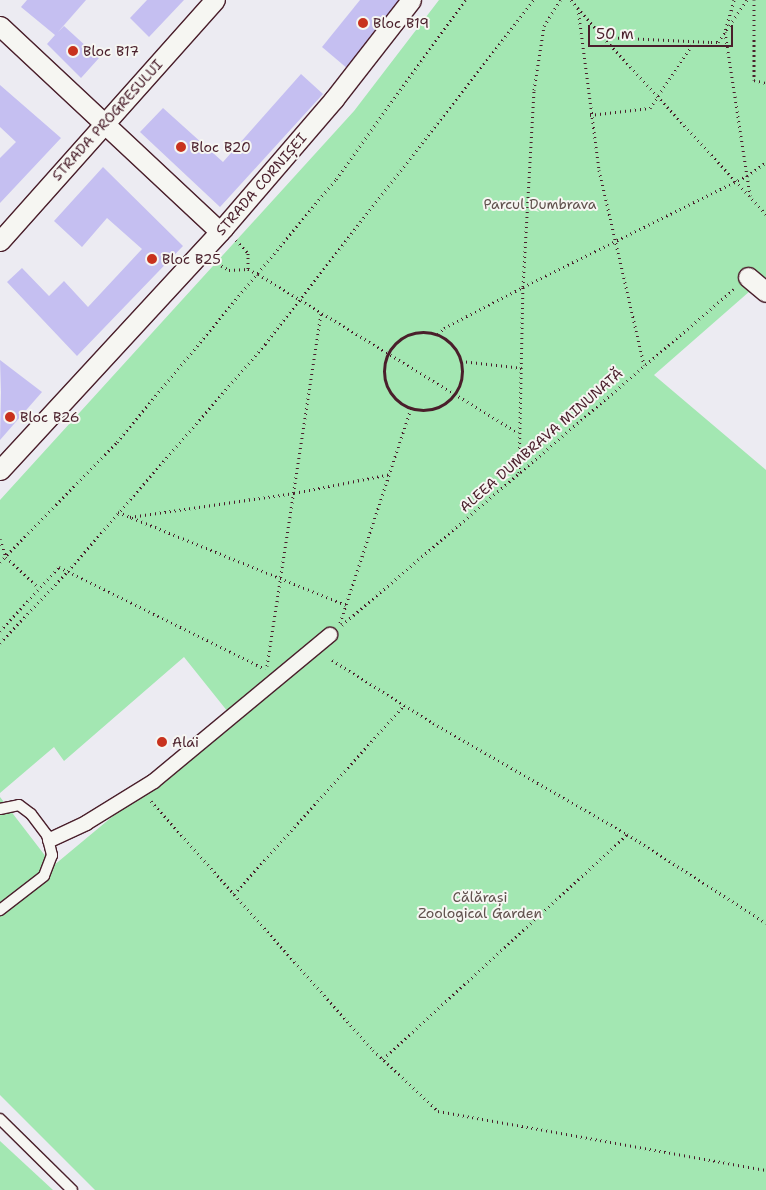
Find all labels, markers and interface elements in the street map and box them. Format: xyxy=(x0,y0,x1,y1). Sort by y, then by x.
place label: Bloc B19 xyxy=(373,15,429,31)
scale bar xyxy=(591,15,736,47)
marker: Bloc B19 xyxy=(357,17,369,29)
text: 50 m xyxy=(596,24,634,44)
place label: Bloc B17 xyxy=(83,43,139,59)
marker: Bloc B17 xyxy=(67,45,79,57)
street label: STRADA PROGRESULUI xyxy=(48,56,166,184)
street label: STRADA CORNIȘEI xyxy=(212,129,310,239)
place label: Bloc B20 xyxy=(191,139,251,155)
marker: Bloc B20 xyxy=(175,141,187,153)
park label: Parcul Dumbrava xyxy=(484,196,596,212)
place label: Bloc B25 xyxy=(162,251,221,267)
marker: Bloc B25 xyxy=(146,253,158,265)
street label: ALEEA DUMBRAVA MINUNATĂ xyxy=(456,365,626,515)
place label: Bloc B26 xyxy=(20,409,80,425)
marker: Bloc B26 xyxy=(4,411,16,423)
place label: Alai xyxy=(172,734,199,750)
marker: Alai xyxy=(156,736,168,748)
park label: Călărași Zoological Garden xyxy=(418,889,542,922)

